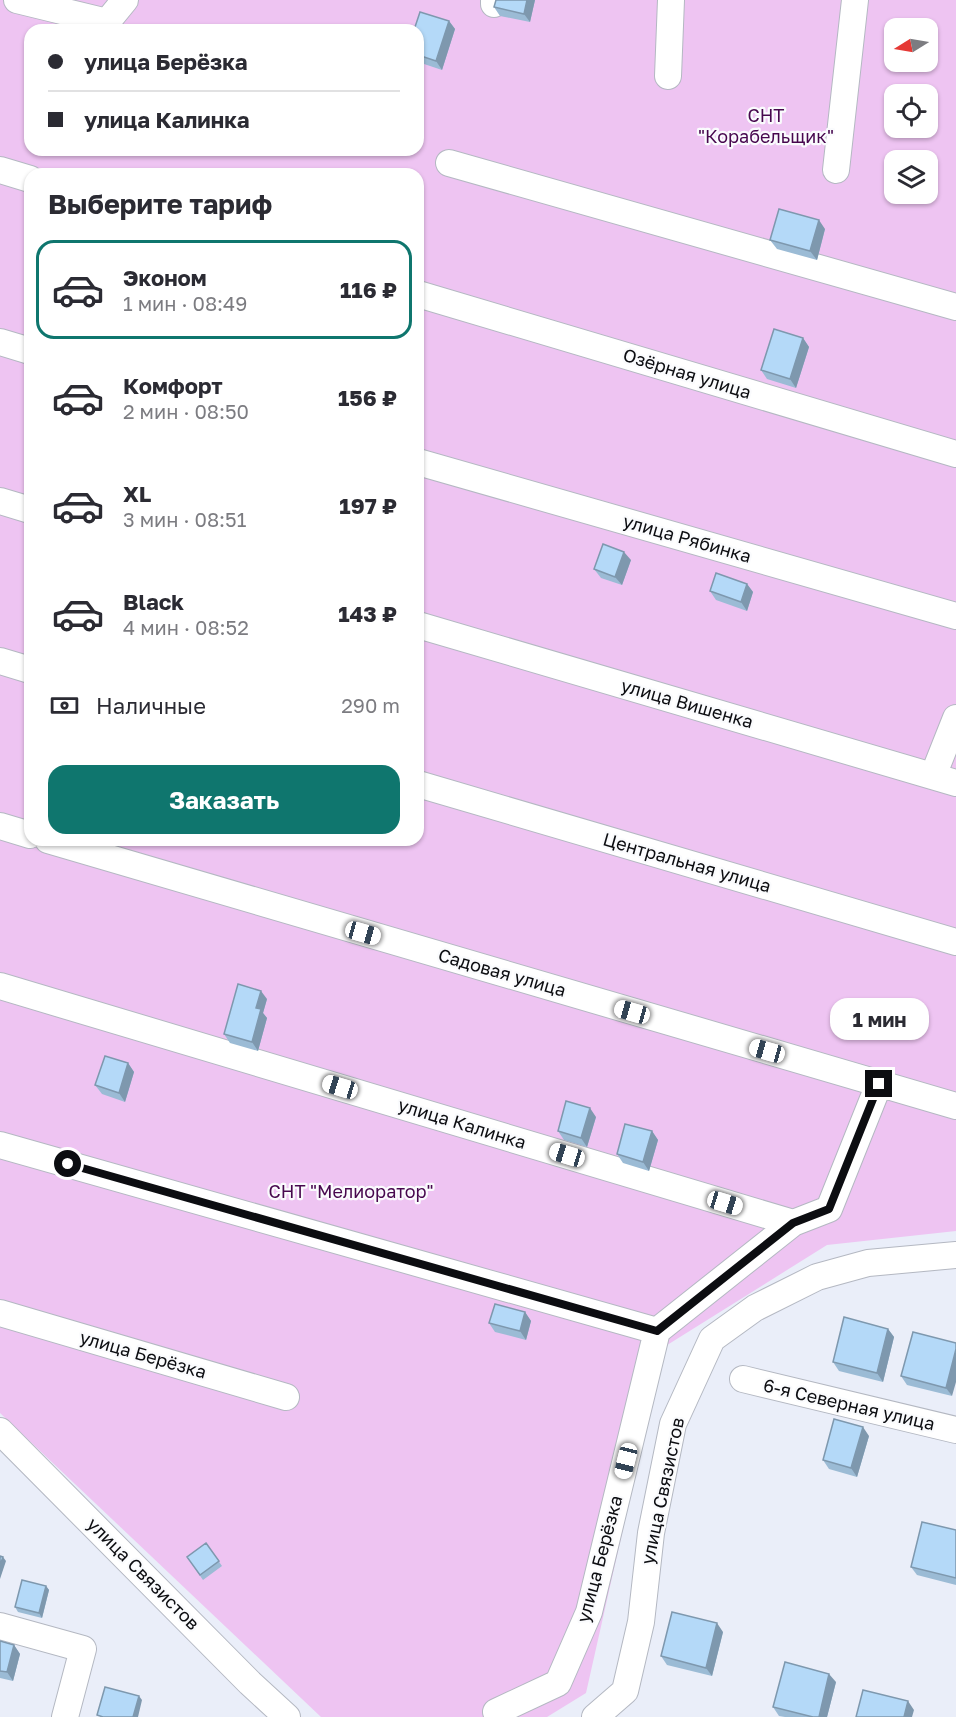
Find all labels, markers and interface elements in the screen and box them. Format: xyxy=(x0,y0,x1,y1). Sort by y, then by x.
north arrow xyxy=(884,18,938,72)
map controls xyxy=(884,18,938,204)
text: улица Берёзка xyxy=(84,48,248,75)
button: locate xyxy=(884,84,938,138)
park label: СНТ "Корабельщик" xyxy=(698,104,834,147)
text: улица Калинка xyxy=(84,106,250,133)
button: layers xyxy=(884,150,938,204)
text: Выберите тариф xyxy=(48,188,272,220)
icon: car xyxy=(51,263,105,317)
text: Эконом xyxy=(123,264,207,291)
text: 116 ₽ xyxy=(340,276,397,303)
text: 1 мин · 08:49 xyxy=(123,291,247,315)
street label: Озёрная улица xyxy=(621,343,754,403)
icon: car xyxy=(51,371,105,425)
text: Комфорт xyxy=(123,372,223,399)
text: 156 ₽ xyxy=(338,384,397,411)
text: 2 мин · 08:50 xyxy=(123,399,249,423)
icon: car xyxy=(51,479,105,533)
text: XL xyxy=(123,480,151,507)
text: 197 ₽ xyxy=(339,492,397,519)
text: 3 мин · 08:51 xyxy=(123,507,246,531)
street label: улица Рябинка xyxy=(621,509,754,567)
icon: car xyxy=(51,587,105,641)
text: Black xyxy=(123,588,184,615)
text: 143 ₽ xyxy=(338,600,397,627)
text: 4 мин · 08:52 xyxy=(123,615,249,639)
street label: улица Вишенка xyxy=(619,674,756,732)
icon: cash xyxy=(48,689,81,722)
text: Наличные xyxy=(96,692,206,719)
text: 290 m xyxy=(341,693,400,717)
button: Заказать xyxy=(48,765,400,834)
street label: Центральная улица xyxy=(601,828,774,897)
car xyxy=(343,919,383,947)
street label: Садовая улица xyxy=(436,943,569,1001)
callout: 1 мин xyxy=(830,997,928,1039)
car xyxy=(612,998,652,1026)
text: 1 мин xyxy=(852,1007,907,1031)
car xyxy=(747,1037,787,1065)
route end xyxy=(865,1070,892,1097)
car xyxy=(320,1073,360,1101)
street label: улица Калинка xyxy=(396,1093,529,1153)
car xyxy=(547,1141,587,1169)
route start xyxy=(54,1150,81,1177)
park label: СНТ "Мелиоратор" xyxy=(268,1180,434,1202)
car xyxy=(705,1189,745,1217)
street label: улица Берёзка xyxy=(77,1325,209,1383)
street label: 6-я Северная улица xyxy=(761,1374,937,1434)
street label: улица Связистов xyxy=(636,1415,688,1566)
car xyxy=(613,1441,639,1481)
street label: улица Берёзка xyxy=(571,1493,627,1625)
street label: улица Связистов xyxy=(83,1513,204,1634)

